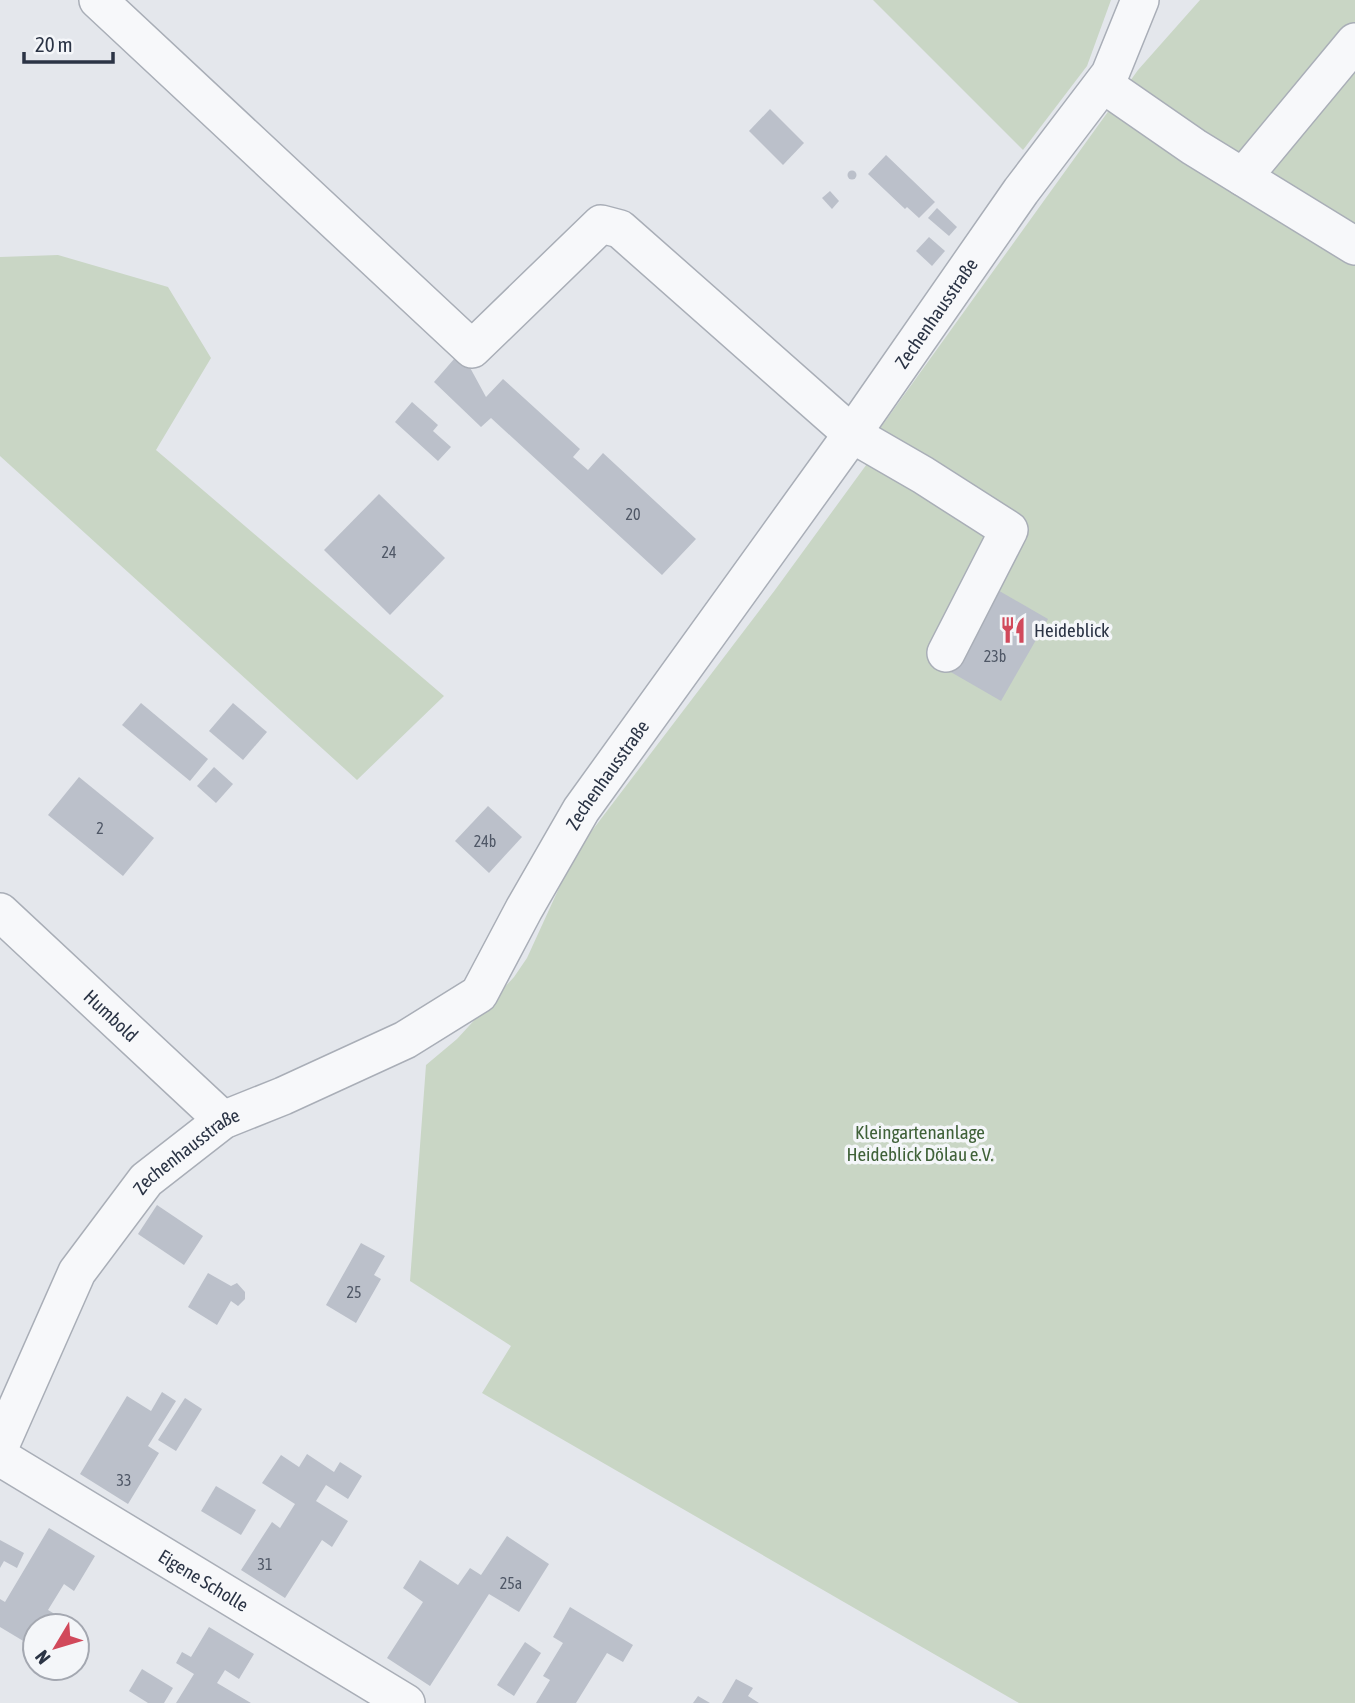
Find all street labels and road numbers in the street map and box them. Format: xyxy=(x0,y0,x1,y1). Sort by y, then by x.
street label: Zechenhausstraße xyxy=(890,254,982,372)
street label: Zechenhausstraße xyxy=(561,716,653,834)
street label: Humbold xyxy=(80,985,143,1046)
street label: Zechenhausstraße xyxy=(128,1104,243,1198)
street label: Eigene Scholle xyxy=(155,1545,252,1616)

